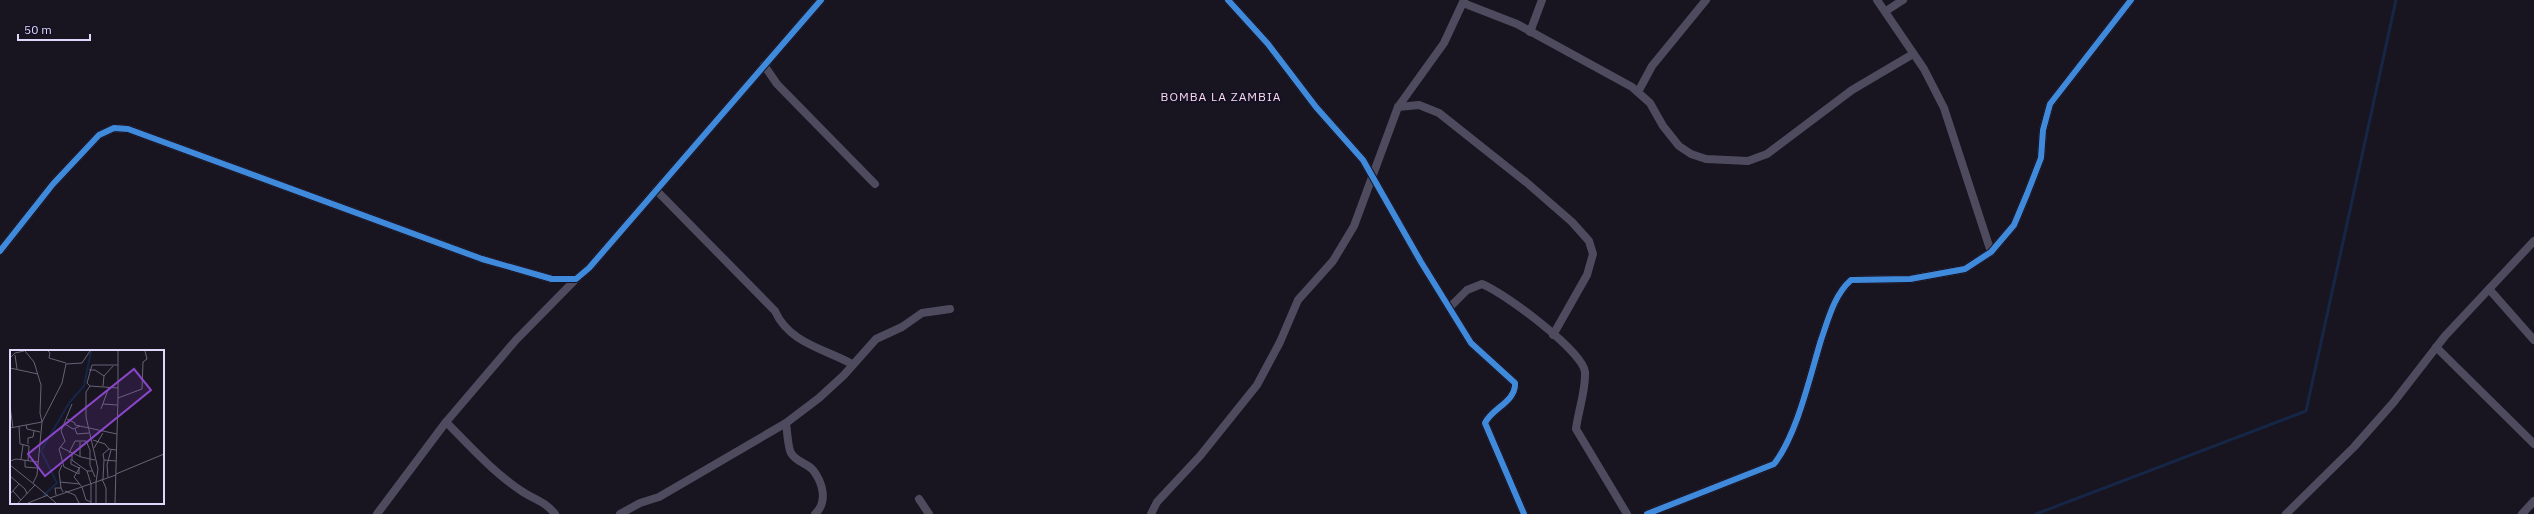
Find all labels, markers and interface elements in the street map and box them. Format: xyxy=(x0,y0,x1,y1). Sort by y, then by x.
scale bar xyxy=(18,16,90,42)
text: 50 m xyxy=(24,22,52,37)
district label: BOMBA LA ZAMBIA xyxy=(1161,89,1281,104)
inset map xyxy=(10,350,164,504)

